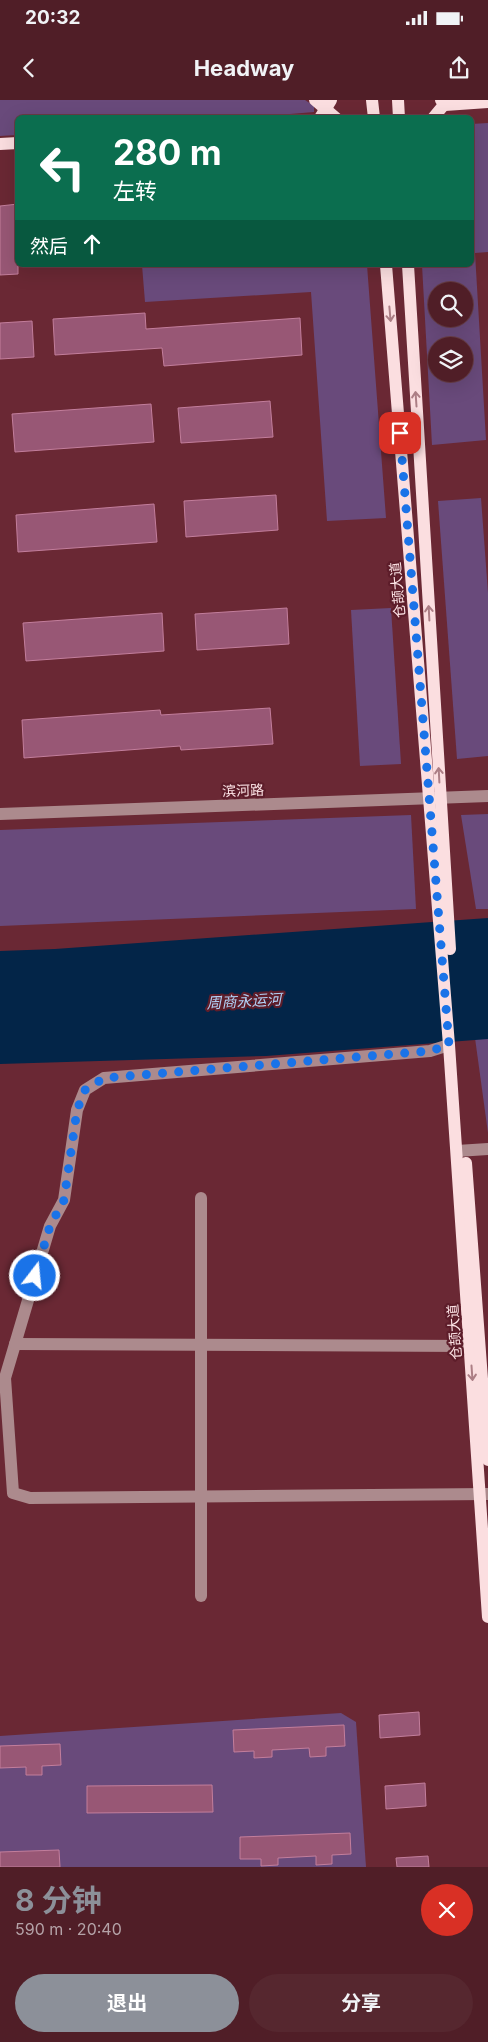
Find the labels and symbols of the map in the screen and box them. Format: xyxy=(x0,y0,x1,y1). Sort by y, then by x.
one-way arrow xyxy=(385,305,394,321)
one-way arrow xyxy=(412,391,421,407)
pin xyxy=(379,412,421,454)
street label: 仓颉大道 xyxy=(386,561,408,619)
one-way arrow xyxy=(425,606,434,622)
one-way arrow xyxy=(435,768,444,784)
street label: 滨河路 xyxy=(222,781,264,799)
water label: 周商永运河 xyxy=(206,989,285,1012)
position arrow xyxy=(8,1249,60,1301)
street label: 仓颉大道 xyxy=(444,1303,464,1361)
one-way arrow xyxy=(467,1365,476,1381)

